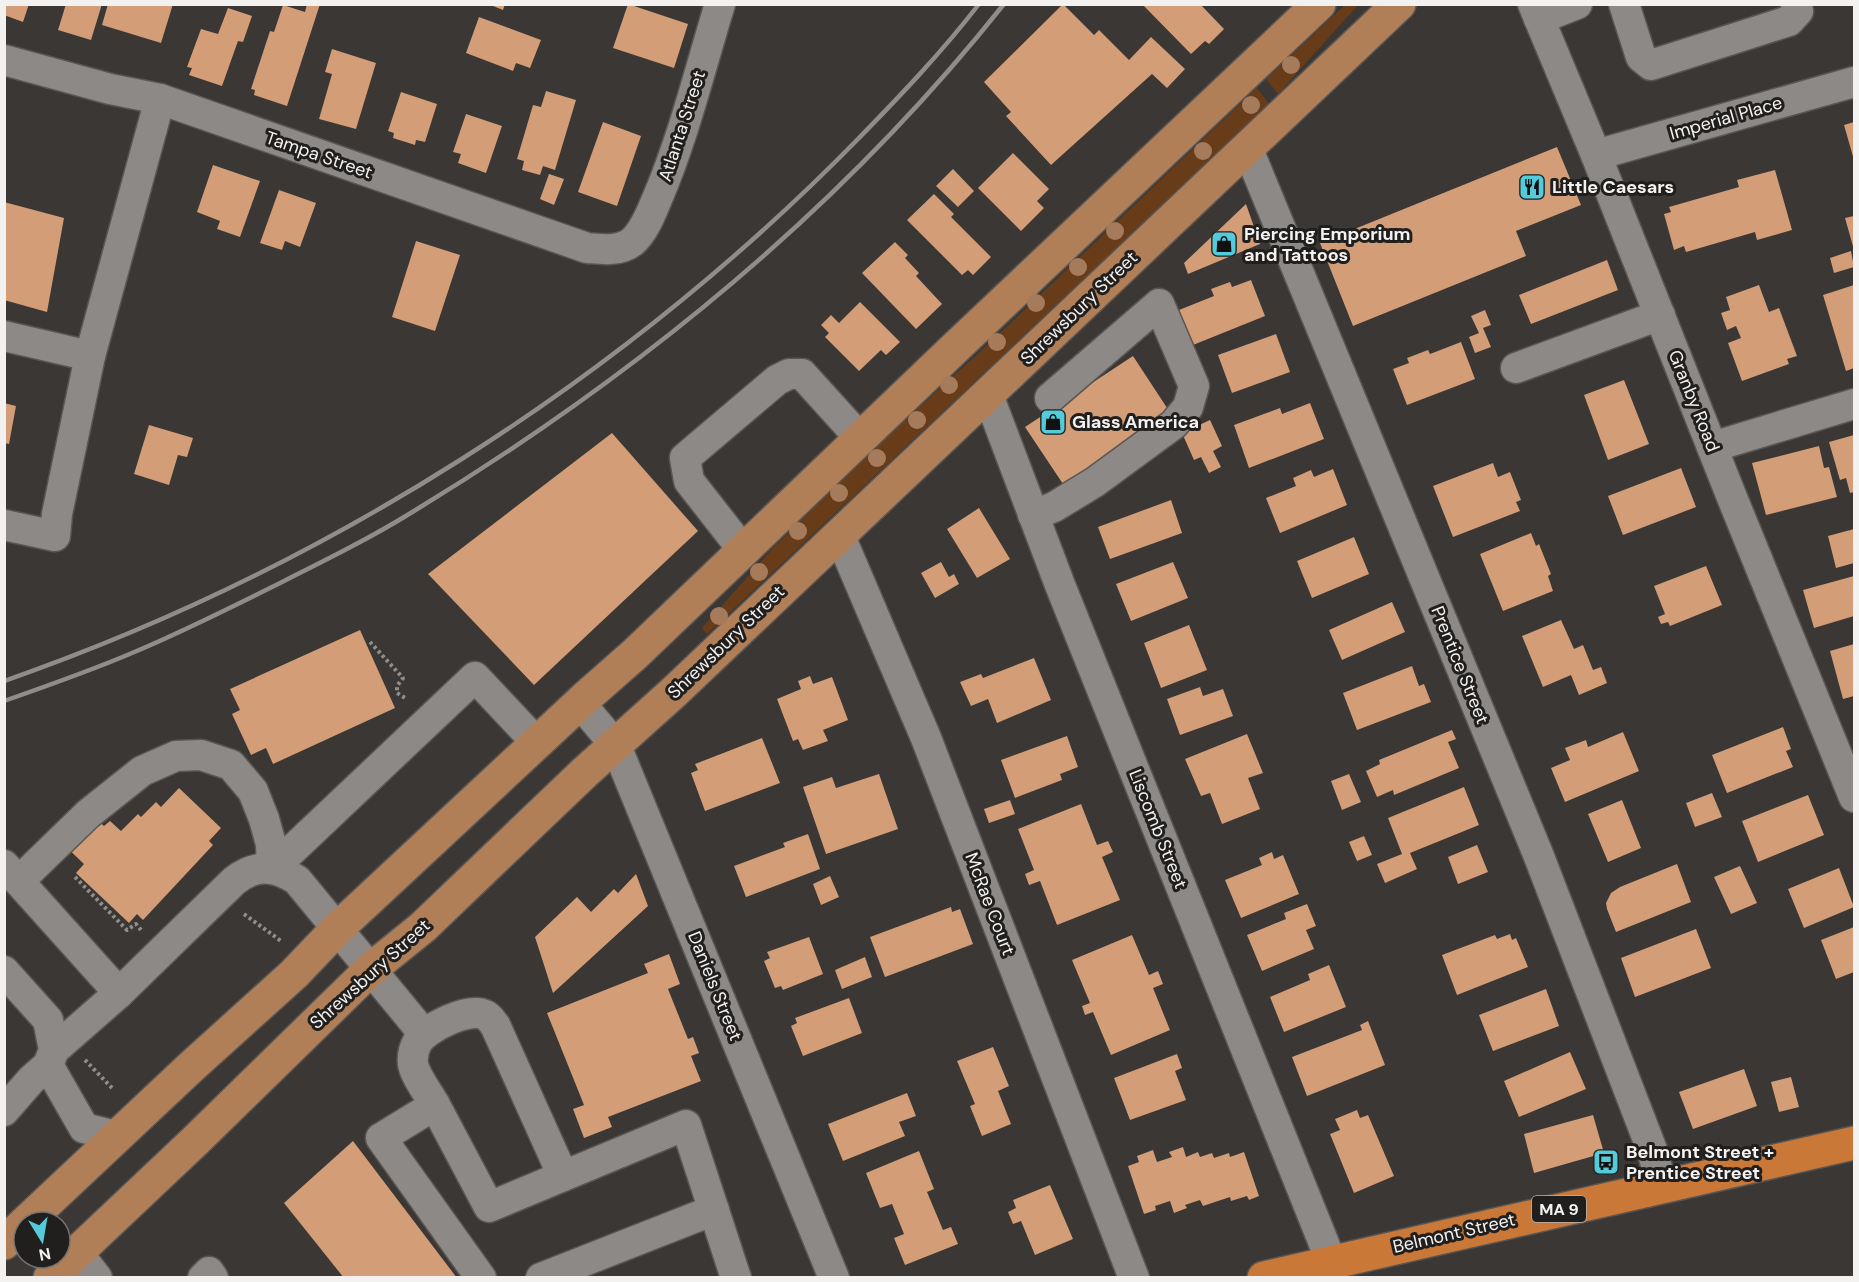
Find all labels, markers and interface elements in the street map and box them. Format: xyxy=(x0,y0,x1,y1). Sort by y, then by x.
street label: Atlanta Street xyxy=(653,68,711,184)
street label: Imperial Place xyxy=(1667,90,1785,146)
street label: Tampa Street xyxy=(262,126,376,184)
restaurant icon: Little Caesars xyxy=(1517,172,1547,202)
place label: Little Caesars xyxy=(1552,175,1674,199)
place label: Piercing Emporium and Tattoos xyxy=(1244,222,1410,267)
shop icon: Piercing Emporium and Tattoos xyxy=(1209,229,1239,259)
street label: Shrewsbury Street xyxy=(1015,246,1143,370)
street label: Granby Road xyxy=(1663,347,1725,455)
shop icon: Glass America xyxy=(1038,407,1068,437)
place label: Glass America xyxy=(1072,410,1199,434)
street label: Shrewsbury Street xyxy=(662,580,790,704)
street label: Prentice Street xyxy=(1425,603,1495,727)
street label: Liscomb Street xyxy=(1123,766,1193,892)
street label: McRae Court xyxy=(959,849,1021,959)
street label: Shrewsbury Street xyxy=(305,914,435,1034)
street label: Daniels Street xyxy=(682,928,748,1044)
place label: Belmont Street + Prentice Street xyxy=(1626,1140,1774,1185)
bus stop icon: Belmont Street + Prentice Street xyxy=(1591,1147,1621,1177)
road number: MA 9 xyxy=(1532,1196,1586,1222)
street label: Belmont Street xyxy=(1390,1207,1518,1259)
north arrow xyxy=(12,1210,72,1270)
text: N xyxy=(37,1243,52,1266)

